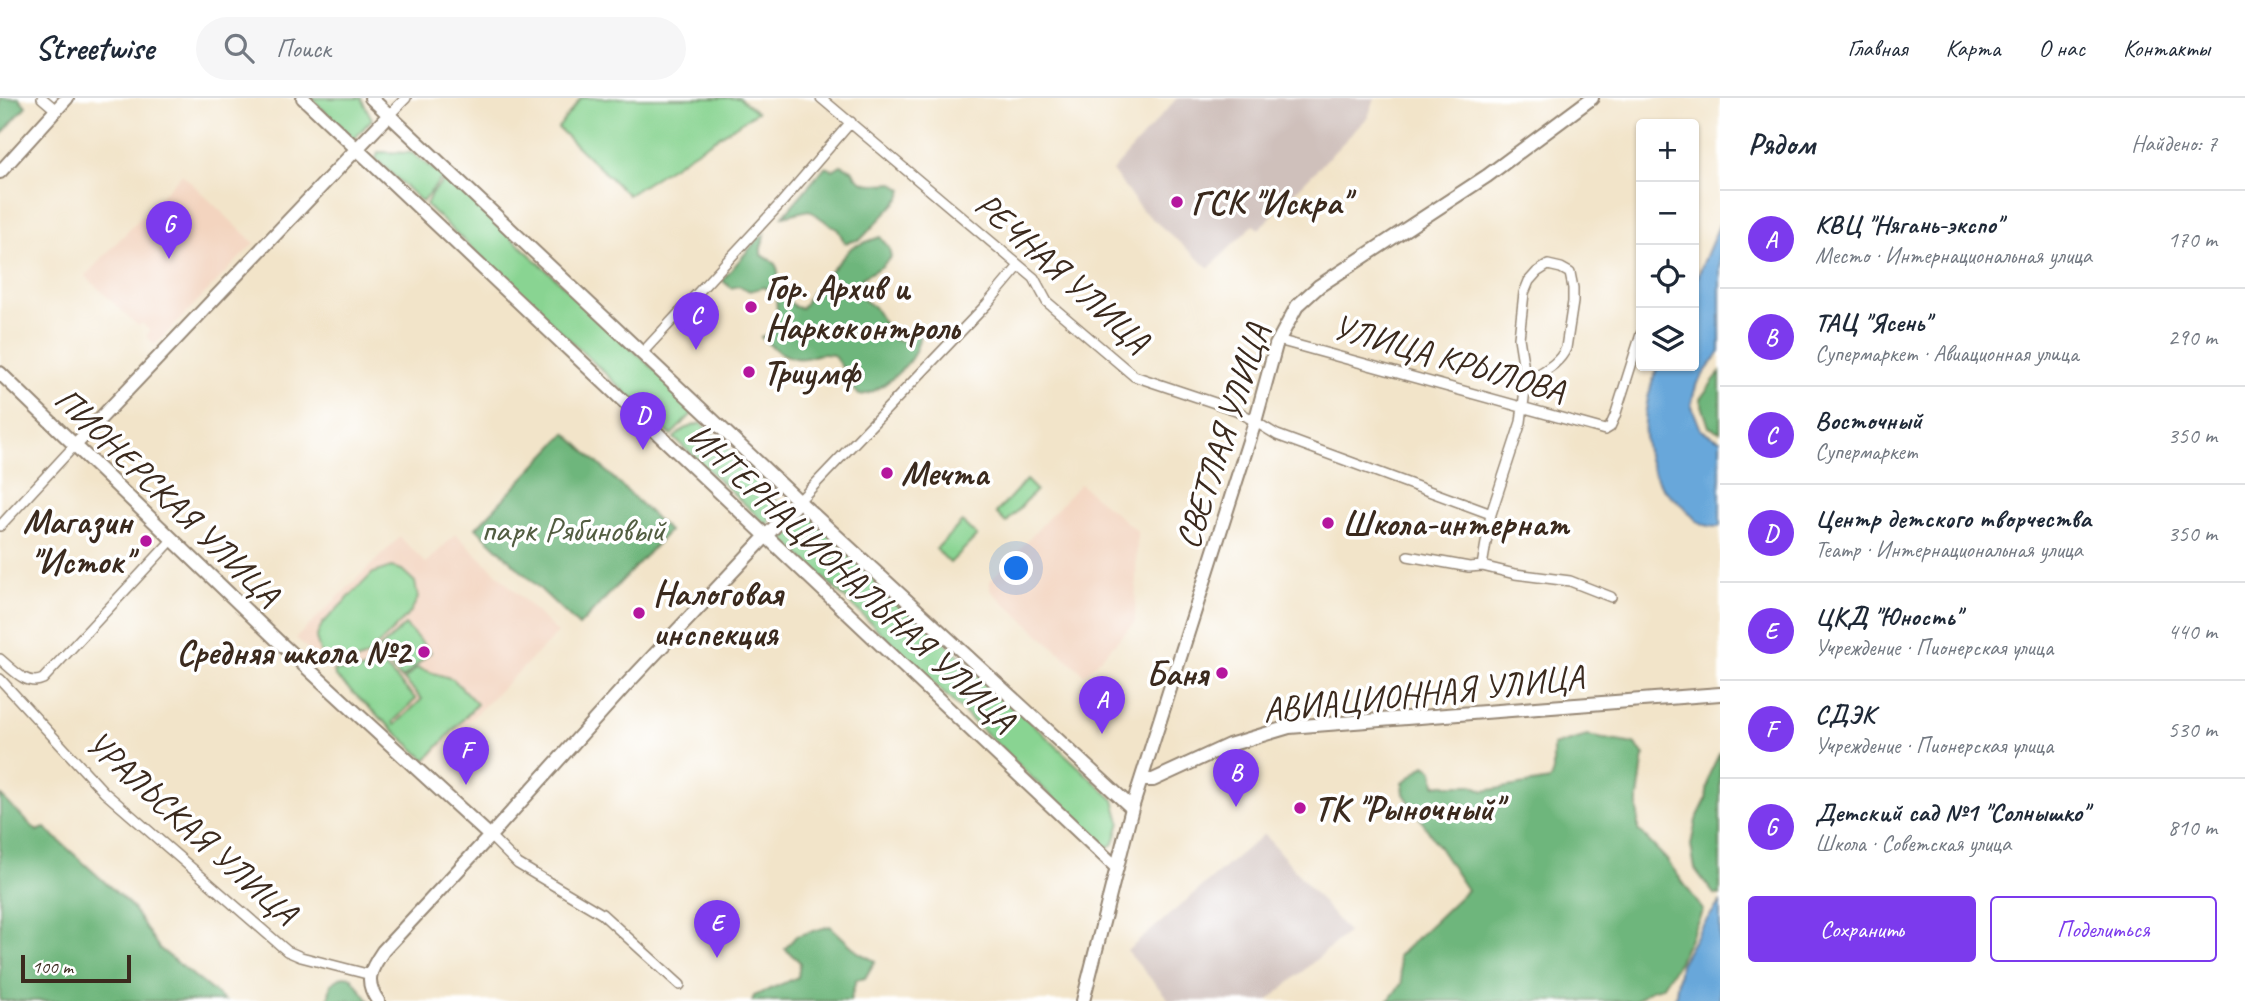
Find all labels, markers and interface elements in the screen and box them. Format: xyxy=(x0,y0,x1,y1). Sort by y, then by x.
search box xyxy=(196,17,686,80)
text: Streetwise xyxy=(35,27,154,69)
icon: search xyxy=(220,29,258,67)
text: Поиск xyxy=(276,32,331,65)
text: Главная xyxy=(1847,33,1908,63)
text: Карта xyxy=(1946,33,2000,63)
text: О нас xyxy=(2038,33,2085,63)
text: Контакты xyxy=(2123,33,2210,63)
map controls xyxy=(1636,119,1699,371)
button: + xyxy=(1636,119,1699,182)
text: Рядом xyxy=(1748,125,1815,163)
text: Найдено: 7 xyxy=(2131,129,2217,158)
place label: ГСК "Искра" xyxy=(1191,180,1357,225)
street label: РЕЧНАЯ УЛИЦА xyxy=(966,182,1160,364)
button: − xyxy=(1636,182,1699,245)
marker: ГСК "Искра" xyxy=(1169,194,1185,210)
pin: G xyxy=(146,201,192,259)
text: КВЦ "Нягань-экспо" xyxy=(1815,208,2002,241)
text: A xyxy=(1765,225,1777,254)
text: 170 m xyxy=(2168,225,2217,254)
text: Место · Интернациональная улица xyxy=(1815,241,2092,270)
button: locate xyxy=(1636,245,1699,308)
place label: Гор. Архив и Наркоконтроль xyxy=(765,265,961,350)
pin: C xyxy=(673,292,719,350)
marker: Гор. Архив и Наркоконтроль xyxy=(743,299,759,315)
street label: УЛИЦА КРЫЛОВА xyxy=(1328,304,1571,413)
text: ТАЦ "Ясень" xyxy=(1815,306,1930,339)
button: layers xyxy=(1636,308,1699,371)
street label: СВЕТЛАЯ УЛИЦА xyxy=(1165,317,1280,554)
text: B xyxy=(1765,323,1777,352)
text: 290 m xyxy=(2168,323,2217,352)
text: Супермаркет · Авиационная улица xyxy=(1815,339,2079,368)
place label: Триумф xyxy=(763,350,862,395)
marker: Триумф xyxy=(741,364,757,380)
street label: ПИОНЕРСКАЯ УЛИЦА xyxy=(45,377,291,617)
pin: D xyxy=(620,392,666,450)
text: Восточный xyxy=(1815,404,1922,437)
street label: ИНТЕРНАЦИОНАЛЬНАЯ УЛИЦА xyxy=(678,413,1027,743)
text: C xyxy=(1766,421,1776,450)
text: 350 m xyxy=(2168,421,2217,450)
text: Супермаркет xyxy=(1815,437,1918,466)
place label: Мечта xyxy=(901,451,991,496)
marker: Мечта xyxy=(879,465,895,481)
place label: Магазин "Исток" xyxy=(23,499,140,584)
place label: Школа-интернат xyxy=(1342,501,1571,546)
text: Центр детского творчества xyxy=(1815,502,2091,535)
park label: парк Рябиновый xyxy=(481,507,667,552)
marker: Школа-интернат xyxy=(1320,515,1336,531)
text: D xyxy=(1764,519,1778,548)
text: 350 m xyxy=(2168,519,2217,548)
marker: Магазин "Исток" xyxy=(138,533,154,549)
text: Театр · Интернациональная улица xyxy=(1815,535,2082,564)
your location xyxy=(999,551,1033,585)
place label: Налоговая инспекция xyxy=(653,571,785,656)
text: ЦКД "Юность" xyxy=(1815,600,1961,633)
marker: Налоговая инспекция xyxy=(631,605,647,621)
text: E xyxy=(1765,617,1777,646)
text: 440 m xyxy=(2168,617,2217,646)
place label: Средняя школа №2 xyxy=(176,630,413,675)
text: Учреждение · Пионерская улица xyxy=(1815,633,2053,662)
marker: Средняя школа №2 xyxy=(416,644,432,660)
place label: Баня xyxy=(1146,651,1211,696)
street label: АВИАЦИОННАЯ УЛИЦА xyxy=(1261,654,1587,733)
marker: Баня xyxy=(1214,665,1230,681)
pin: A xyxy=(1079,676,1125,734)
text: СДЭК xyxy=(1815,698,1875,731)
text: F xyxy=(1766,715,1776,744)
text: 530 m xyxy=(2168,715,2217,744)
street label: УРАЛЬСКАЯ УЛИЦА xyxy=(76,720,308,935)
pin: F xyxy=(443,727,489,785)
text: Учреждение · Пионерская улица xyxy=(1815,731,2053,760)
pin: B xyxy=(1213,749,1259,807)
place label: ТК "Рыночный" xyxy=(1314,786,1509,831)
text: Детский сад №1 "Солнышко" xyxy=(1815,796,2088,829)
marker: ТК "Рыночный" xyxy=(1292,800,1308,816)
text: G xyxy=(1765,813,1777,842)
text: 810 m xyxy=(2168,813,2217,842)
text: Школа · Советская улица xyxy=(1815,829,2011,858)
button: Сохранить xyxy=(1748,896,1976,962)
button: Поделиться xyxy=(1990,896,2217,962)
pin: E xyxy=(694,900,740,958)
scale bar xyxy=(21,952,131,984)
text: 100 m xyxy=(32,955,73,979)

